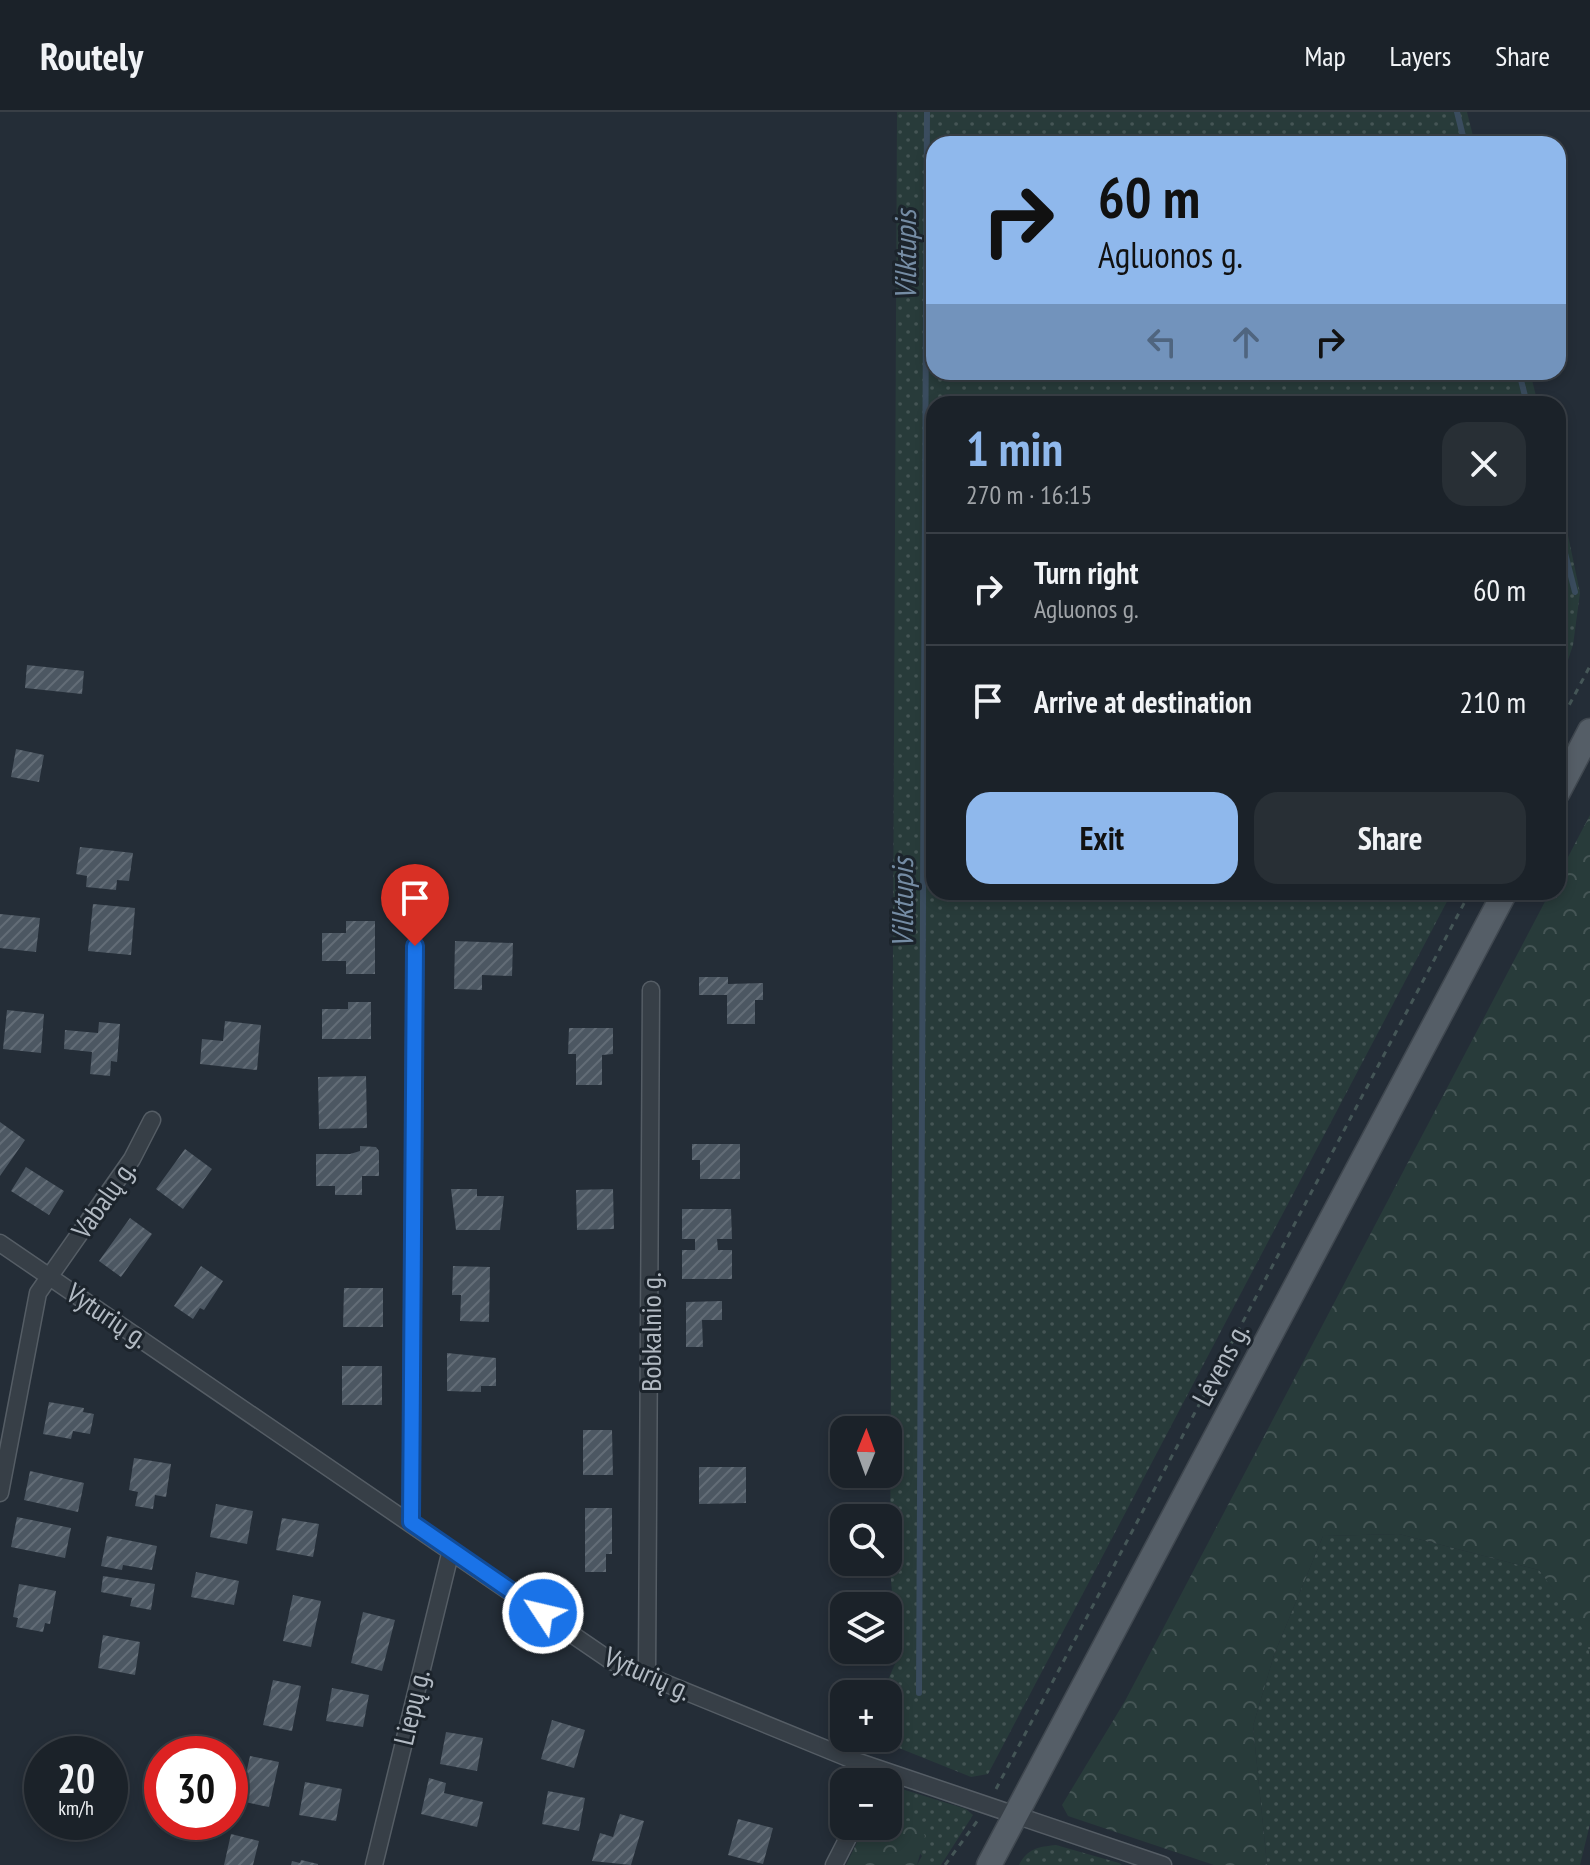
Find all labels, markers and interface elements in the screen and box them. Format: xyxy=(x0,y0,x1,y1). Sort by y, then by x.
text: Routely xyxy=(40,31,143,80)
text: Map xyxy=(1304,37,1346,74)
text: Layers xyxy=(1390,37,1451,74)
text: Share xyxy=(1495,37,1550,74)
text: 60 m xyxy=(1098,161,1200,233)
icon: right xyxy=(966,168,1070,272)
water label: Vilktupis xyxy=(885,207,924,300)
text: Agluonos g. xyxy=(1098,231,1243,278)
icon: left xyxy=(1140,320,1184,364)
icon: ahead xyxy=(1224,320,1268,364)
icon: right xyxy=(1308,320,1352,364)
text: 1 min xyxy=(966,417,1063,479)
button: close xyxy=(1442,422,1526,506)
text: 270 m · 16:15 xyxy=(966,478,1092,511)
text: Turn right xyxy=(1034,553,1138,592)
icon: right xyxy=(966,567,1010,611)
text: 60 m xyxy=(1473,570,1526,609)
text: Agluonos g. xyxy=(1034,592,1139,625)
icon: arrive xyxy=(966,679,1010,723)
text: Arrive at destination xyxy=(1034,682,1252,721)
text: 210 m xyxy=(1460,682,1526,721)
button: Exit xyxy=(966,792,1238,884)
button: Share xyxy=(1254,792,1526,884)
water label: Vilktupis xyxy=(882,855,921,948)
pin xyxy=(381,864,449,946)
icon: arrive xyxy=(393,876,437,920)
street label: Vabalų g. xyxy=(62,1152,143,1246)
street label: Bobkalnio g. xyxy=(632,1272,669,1392)
street label: Vyturių g. xyxy=(59,1273,156,1356)
street label: Lėvens g. xyxy=(1183,1316,1257,1412)
north arrow xyxy=(830,1416,902,1488)
map controls xyxy=(830,1416,902,1840)
button: search xyxy=(830,1504,902,1576)
position arrow xyxy=(501,1571,585,1655)
button: layers xyxy=(830,1592,902,1664)
street label: Vyturių g. xyxy=(598,1637,697,1709)
street label: Liepų g. xyxy=(384,1666,438,1748)
button: + xyxy=(830,1680,902,1752)
speed limit sign: 30 xyxy=(144,1736,248,1840)
text: 20 xyxy=(57,1752,95,1804)
button: − xyxy=(830,1768,902,1840)
text: km/h xyxy=(58,1795,94,1821)

